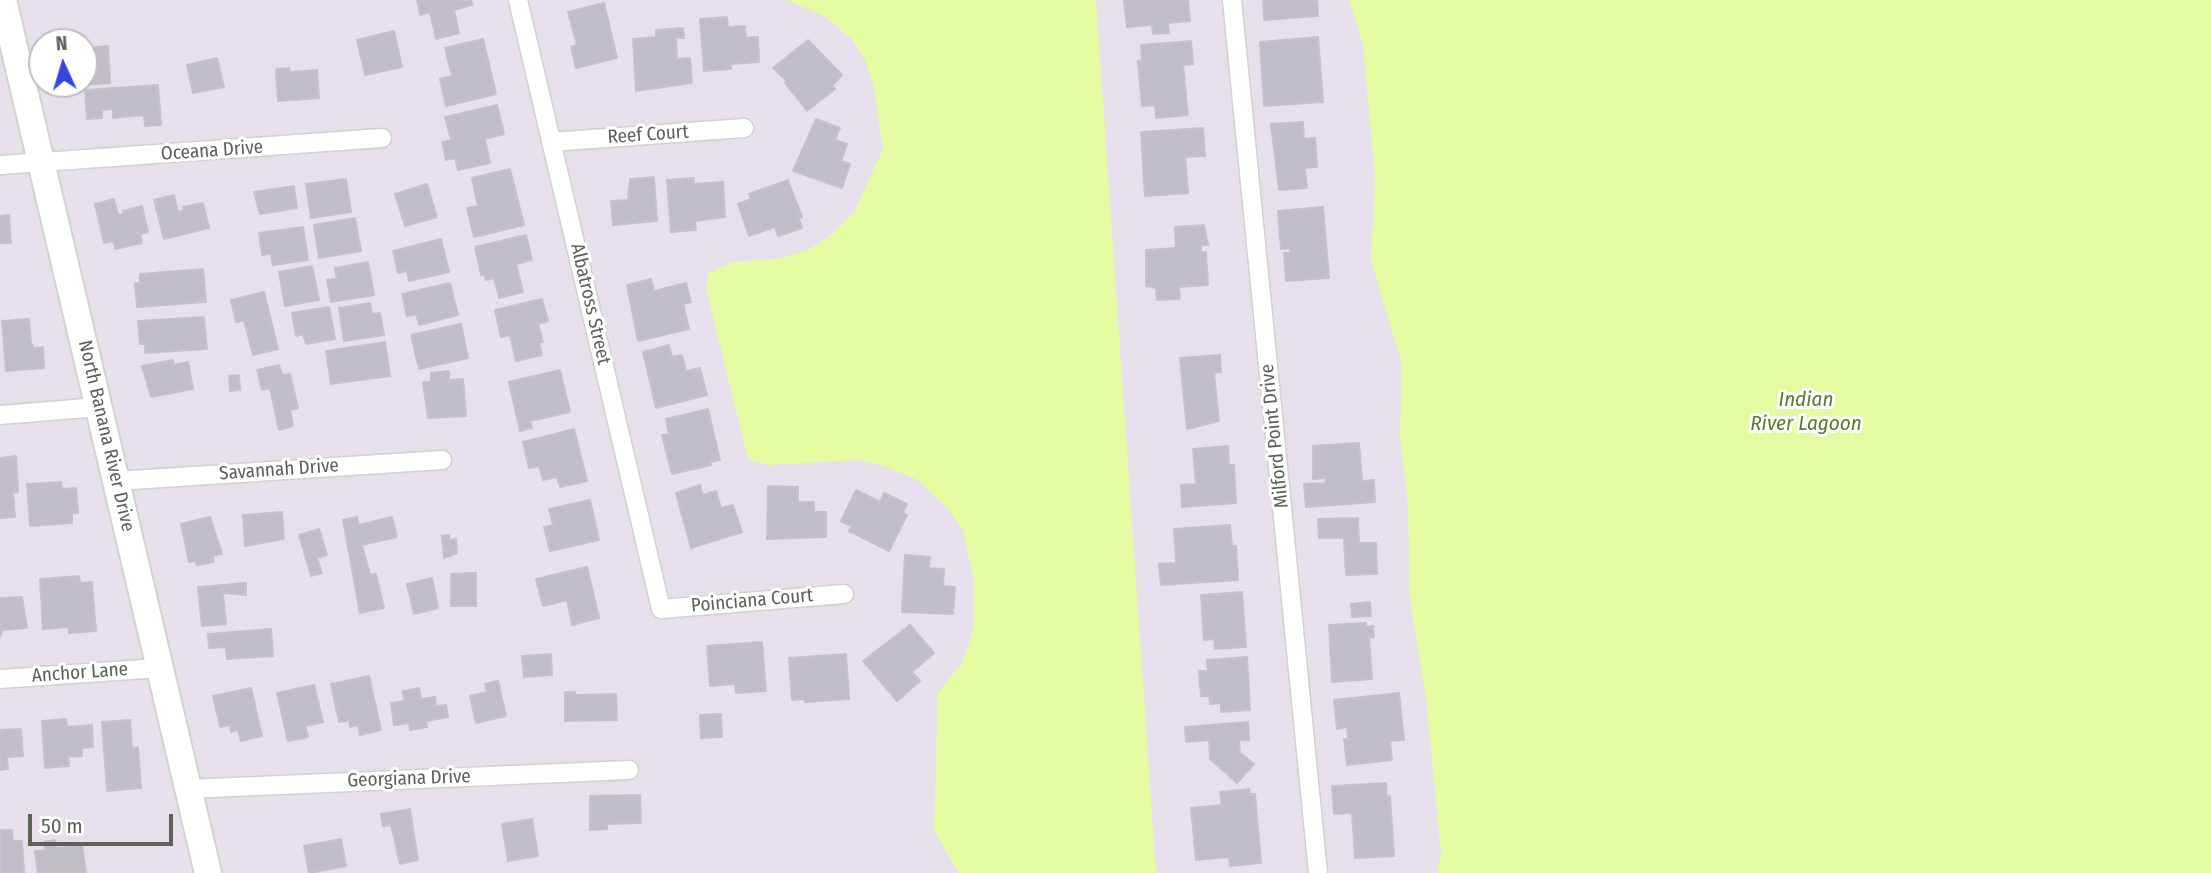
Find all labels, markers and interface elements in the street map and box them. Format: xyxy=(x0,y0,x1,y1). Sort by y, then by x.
north arrow xyxy=(28,28,98,98)
text: N xyxy=(55,32,68,55)
street label: Reef Court xyxy=(607,121,689,149)
street label: Oceana Drive xyxy=(160,136,264,166)
street label: Albatross Street xyxy=(565,241,615,367)
street label: North Banana River Drive xyxy=(73,338,139,534)
street label: Milford Point Drive xyxy=(1256,363,1294,509)
water label: Indian River Lagoon xyxy=(1750,387,1862,437)
street label: Savannah Drive xyxy=(218,454,340,486)
street label: Poinciana Court xyxy=(690,584,814,618)
street label: Anchor Lane xyxy=(31,658,129,688)
street label: Georgiana Drive xyxy=(347,765,471,793)
scale bar xyxy=(32,800,177,844)
text: 50 m xyxy=(41,813,83,839)

